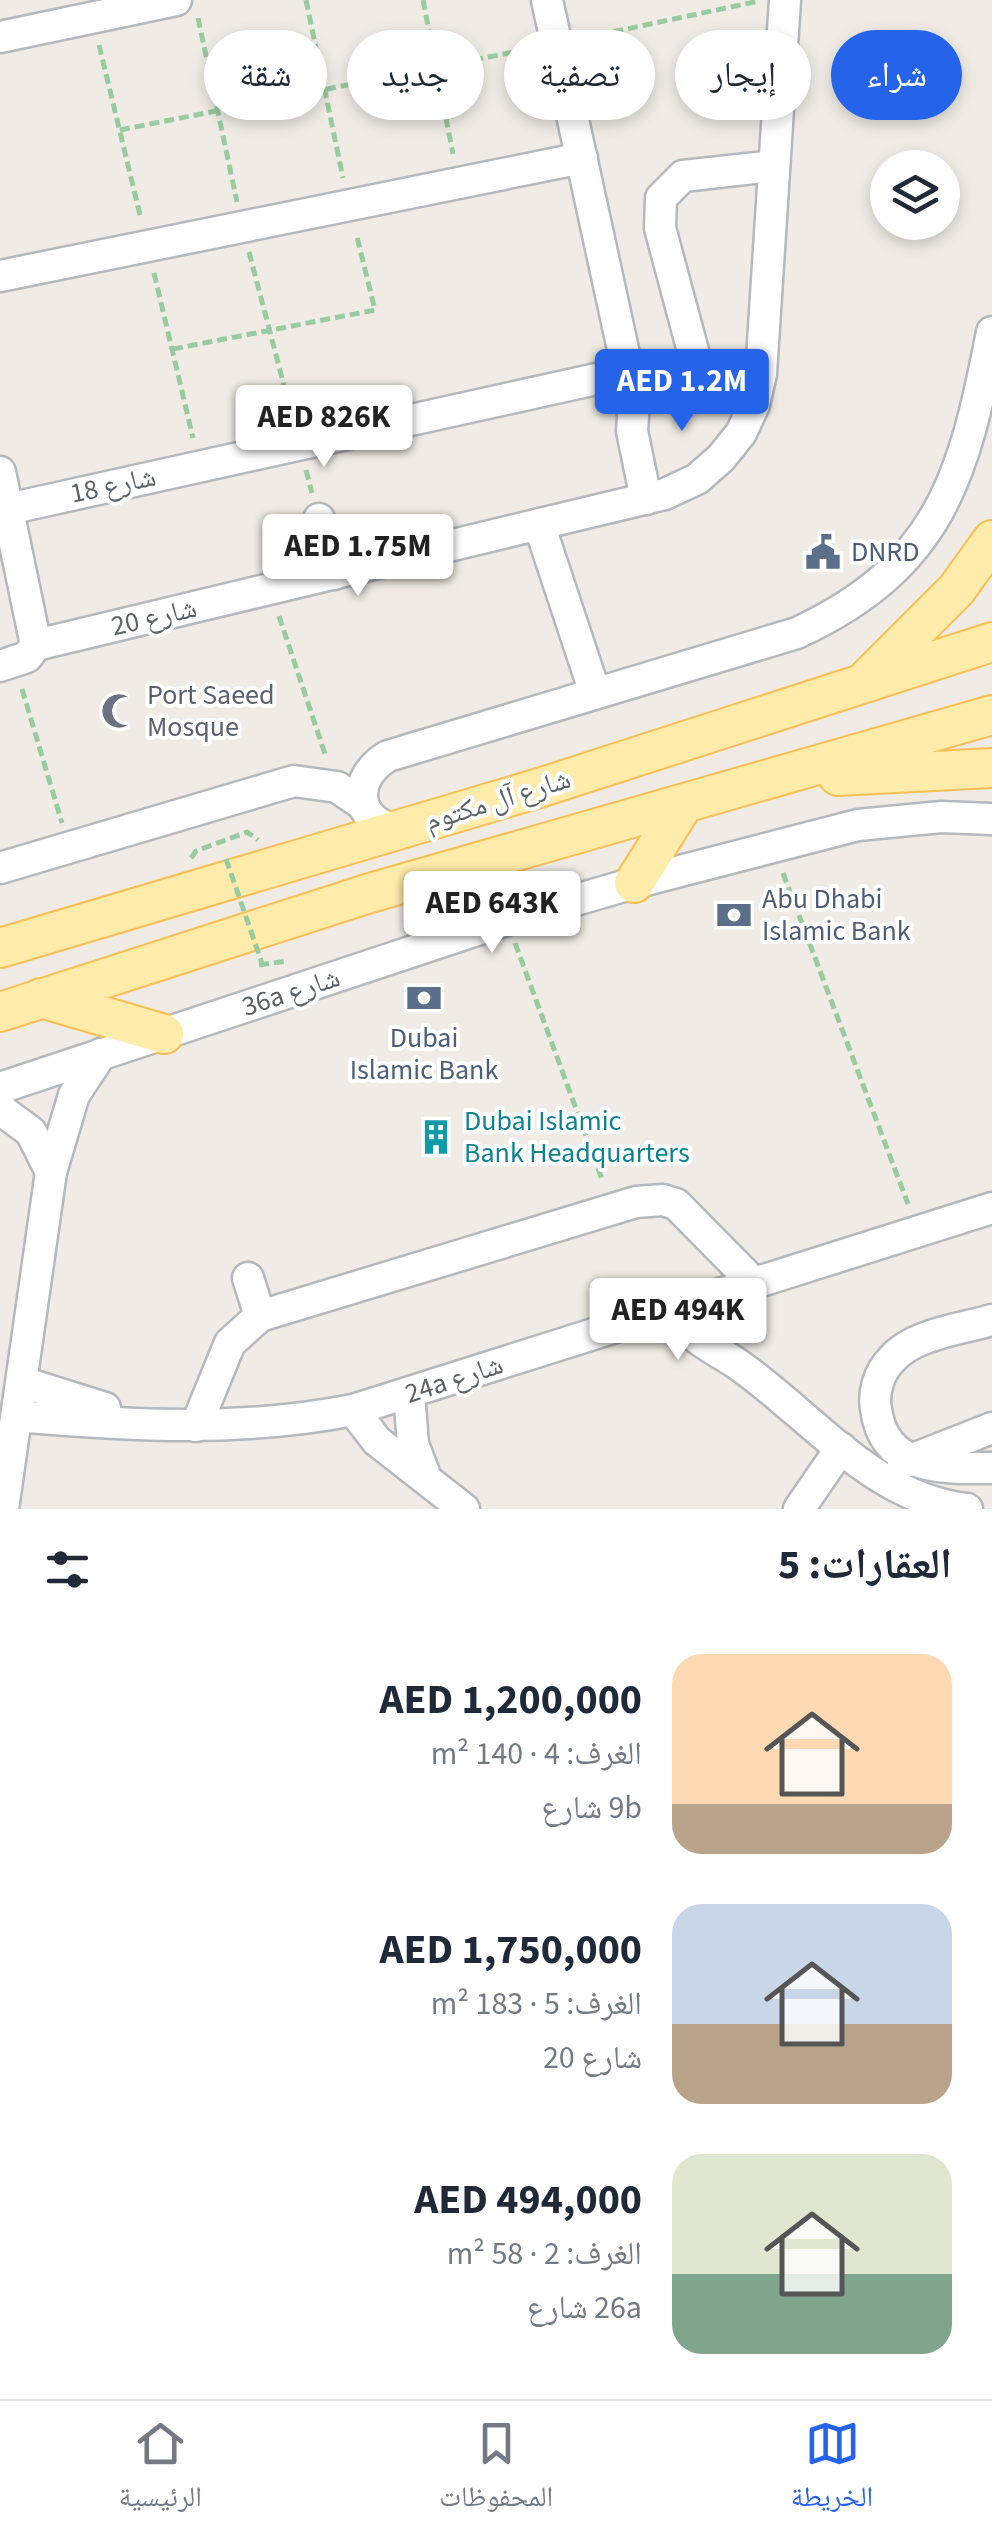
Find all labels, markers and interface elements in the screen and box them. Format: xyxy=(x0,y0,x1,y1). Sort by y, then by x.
chip: شقة xyxy=(204,30,327,120)
chip: جديد xyxy=(347,30,484,120)
chip: تصفية xyxy=(504,30,655,120)
chip: إيجار xyxy=(675,30,811,120)
chip: شراء xyxy=(831,30,962,120)
map controls xyxy=(870,150,960,240)
button: layers xyxy=(870,150,960,240)
pin: AED 1.2M xyxy=(579,349,785,434)
text: AED 1.2M xyxy=(617,358,747,404)
pin: AED 826K xyxy=(221,385,427,470)
text: AED 826K xyxy=(258,394,390,440)
street label: شارع 18 xyxy=(66,456,160,514)
pin: AED 1.75M xyxy=(244,514,472,599)
text: AED 1.75M xyxy=(284,523,432,569)
place label: DNRD xyxy=(851,532,920,572)
public building icon: DNRD xyxy=(804,533,842,571)
street label: شارع 20 xyxy=(107,588,201,646)
place label: Port Saeed Mosque xyxy=(147,675,275,747)
mosque icon: Port Saeed Mosque xyxy=(100,692,138,730)
street label: شارع آل مكتوم xyxy=(420,759,576,841)
pin: AED 643K xyxy=(389,871,595,956)
place label: Abu Dhabi Islamic Bank xyxy=(762,879,911,951)
text: AED 643K xyxy=(426,880,558,926)
bank icon: Abu Dhabi Islamic Bank xyxy=(715,896,753,934)
street label: 36a شارع xyxy=(237,957,345,1027)
bank icon: Dubai Islamic Bank xyxy=(405,979,443,1017)
place label: Dubai Islamic Bank xyxy=(350,1018,498,1090)
place label: Dubai Islamic Bank Headquarters xyxy=(464,1101,690,1173)
building icon: Dubai Islamic Bank Headquarters xyxy=(417,1118,455,1156)
pin: AED 494K xyxy=(575,1278,781,1363)
text: AED 494K xyxy=(612,1287,744,1333)
street label: 24a شارع xyxy=(400,1344,508,1414)
text: العقارات: 5 xyxy=(778,1535,952,1595)
icon: filters xyxy=(40,1542,95,1597)
text: AED 1,200,000 xyxy=(379,1670,642,1730)
icon: home xyxy=(752,1694,872,1814)
text: الغرف: 4 · 140 m² xyxy=(431,1731,642,1777)
text: 9b شارع xyxy=(541,1785,642,1831)
text: AED 1,750,000 xyxy=(379,1920,642,1980)
icon: home xyxy=(752,1944,872,2064)
text: الغرف: 5 · 183 m² xyxy=(431,1981,642,2027)
text: شارع 20 xyxy=(543,2035,642,2081)
text: AED 494,000 xyxy=(414,2170,642,2230)
icon: home xyxy=(752,2194,872,2314)
text: الغرف: 2 · 58 m² xyxy=(447,2231,642,2277)
text: 26a شارع xyxy=(527,2285,642,2331)
tab: الرئيسية xyxy=(119,2416,202,2524)
tab: المحفوظات xyxy=(439,2416,553,2524)
tab: الخريطة xyxy=(791,2416,873,2524)

